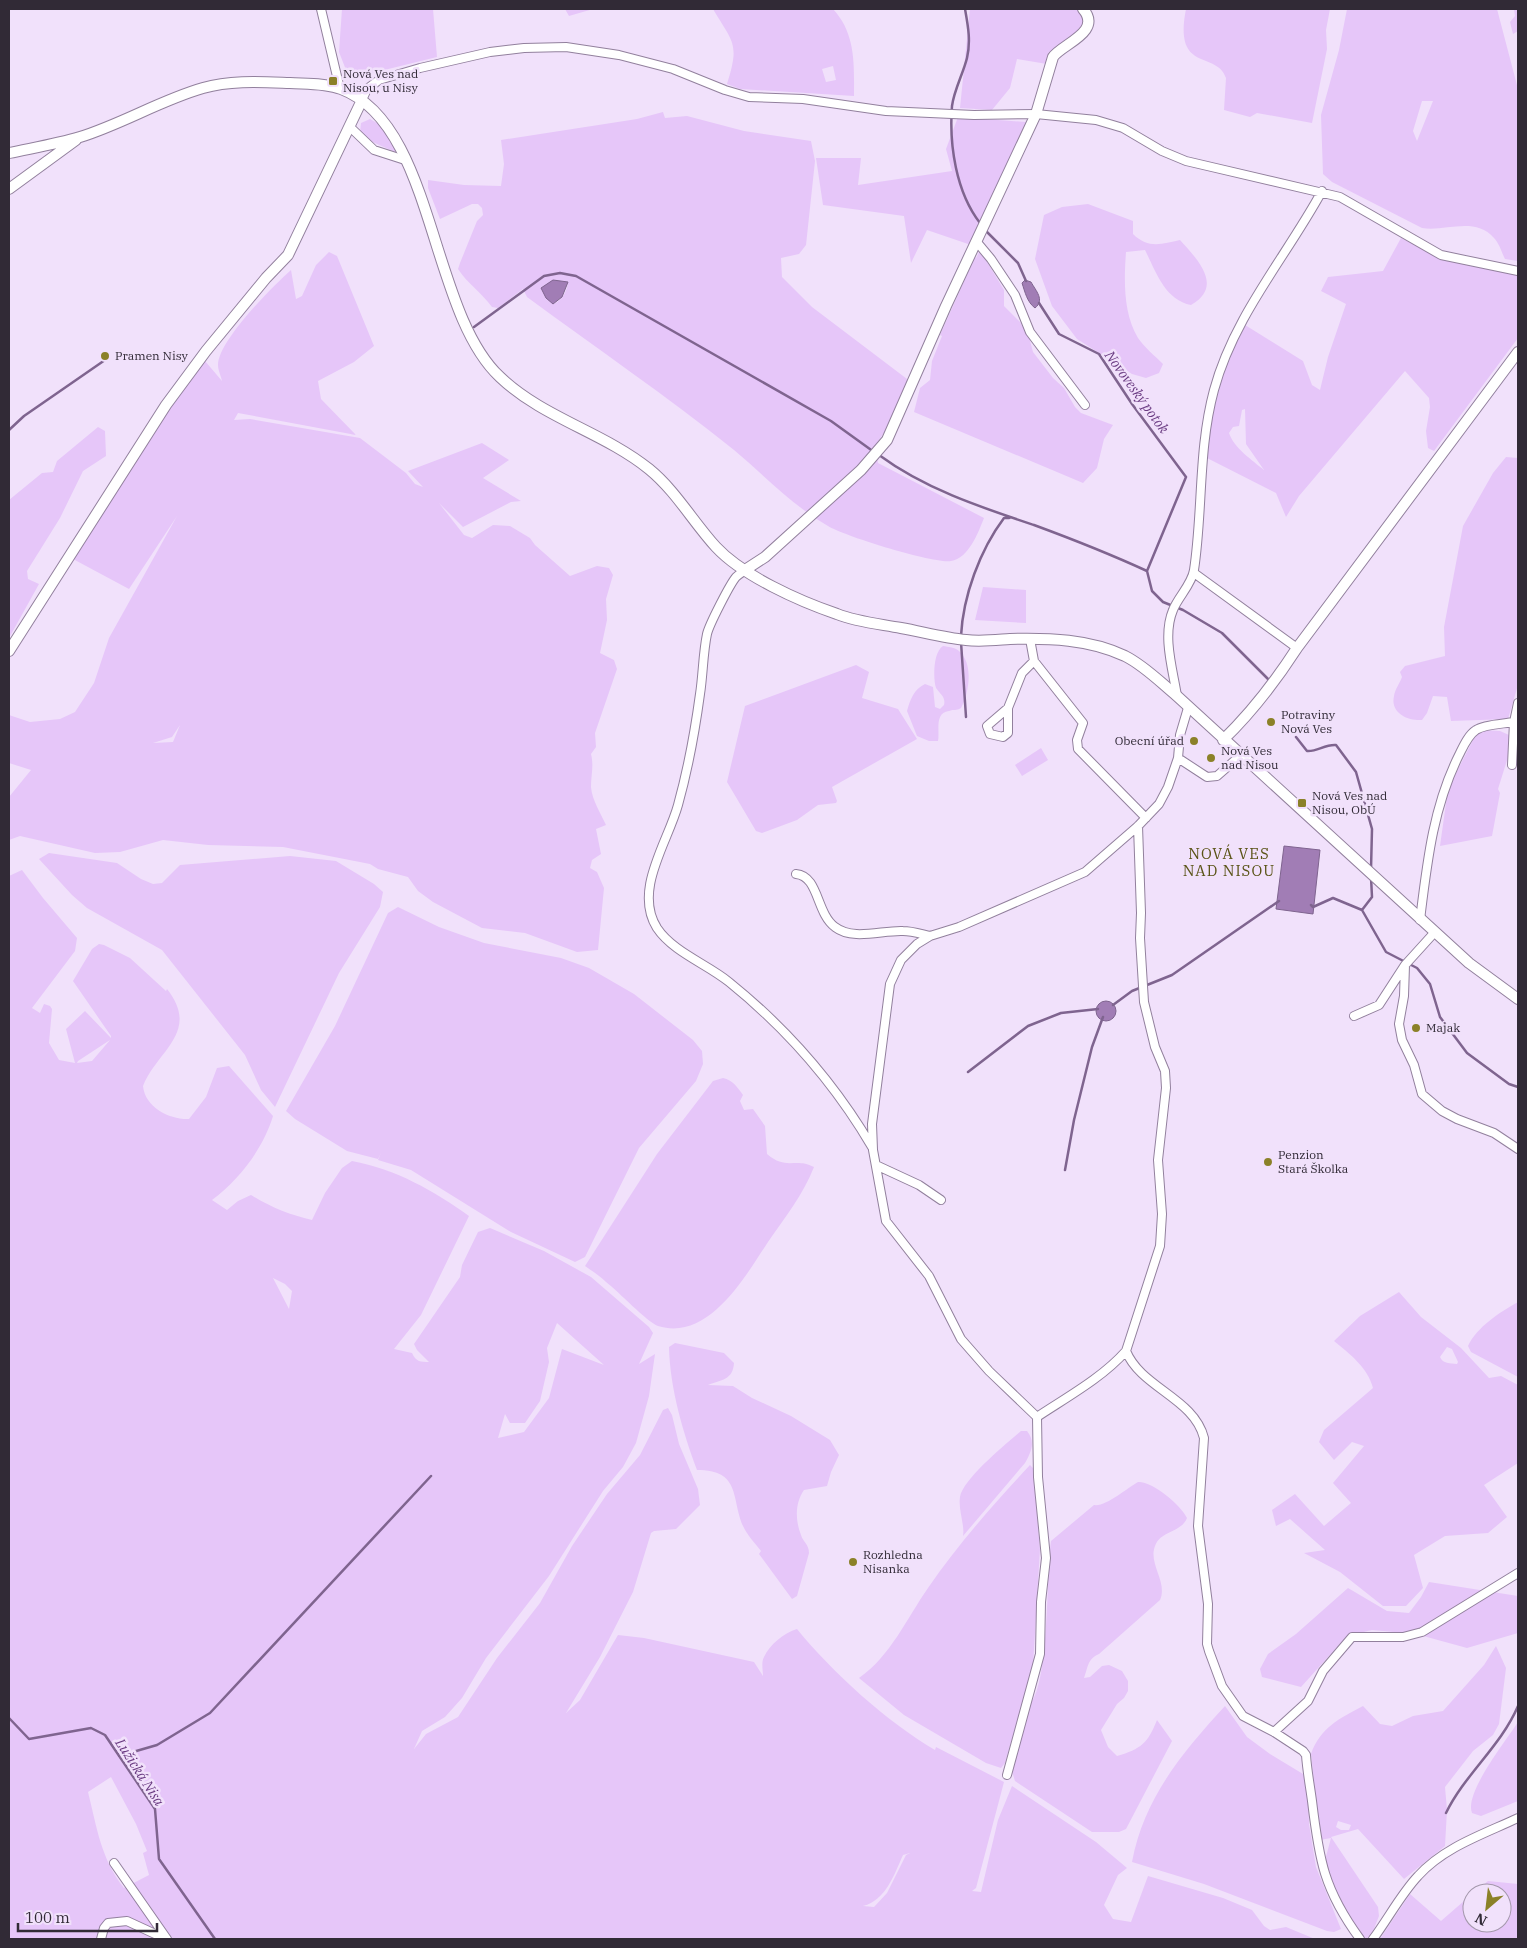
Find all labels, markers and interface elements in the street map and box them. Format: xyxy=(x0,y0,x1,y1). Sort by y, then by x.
place label: Nová Ves nad Nisou, u Nisy xyxy=(343,66,418,95)
marker: Nová Ves nad Nisou, u Nisy xyxy=(327,75,339,87)
water label: Novoveský potok xyxy=(1100,346,1173,437)
place label: Pramen Nisy xyxy=(115,348,188,363)
marker: Pramen Nisy xyxy=(99,350,111,362)
place label: Potraviny Nová Ves xyxy=(1281,707,1336,736)
marker: Potraviny Nová Ves xyxy=(1265,716,1277,728)
place label: Obecní úřad xyxy=(1115,733,1184,748)
marker: Obecní úřad xyxy=(1188,735,1200,747)
place label: Nová Ves nad Nisou xyxy=(1221,743,1279,772)
marker: Nová Ves nad Nisou xyxy=(1205,752,1217,764)
place label: Nová Ves nad Nisou, ObÚ xyxy=(1312,788,1387,817)
marker: Nová Ves nad Nisou, ObÚ xyxy=(1296,797,1308,809)
district label: NOVÁ VES NAD NISOU xyxy=(1183,844,1275,880)
place label: Majak xyxy=(1426,1020,1460,1035)
marker: Majak xyxy=(1410,1022,1422,1034)
place label: Penzion Stará Školka xyxy=(1278,1147,1349,1176)
marker: Penzion Stará Školka xyxy=(1262,1156,1274,1168)
place label: Rozhledna Nisanka xyxy=(863,1547,923,1576)
marker: Rozhledna Nisanka xyxy=(847,1556,859,1568)
water label: Lužická Nisa xyxy=(111,1734,169,1809)
north arrow xyxy=(1462,1883,1512,1933)
scale bar xyxy=(18,1900,156,1932)
text: 100 m xyxy=(25,1908,70,1927)
text: N xyxy=(1472,1909,1490,1930)

